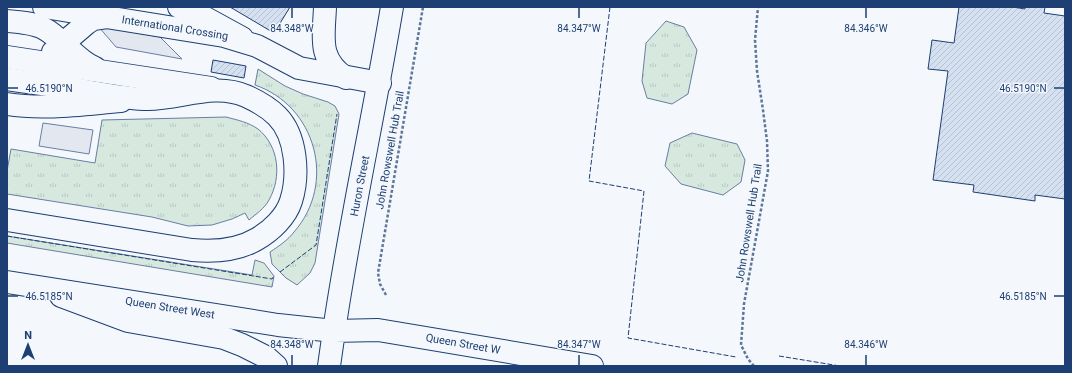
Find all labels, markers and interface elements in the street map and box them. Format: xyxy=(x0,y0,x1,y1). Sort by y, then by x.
street label: International Crossing xyxy=(121,13,229,43)
text: 84.348°W xyxy=(270,23,314,34)
text: 84.347°W xyxy=(557,23,601,34)
text: 84.346°W xyxy=(844,23,888,34)
text: 46.5190°N xyxy=(25,83,73,94)
text: 46.5190°N xyxy=(999,83,1047,94)
street label: John Rowswell Hub Trail xyxy=(373,90,407,210)
street label: Huron Street xyxy=(348,154,372,217)
street label: John Rowswell Hub Trail xyxy=(733,163,765,283)
text: 46.5185°N xyxy=(25,291,73,302)
text: 46.5185°N xyxy=(999,291,1047,302)
street label: Queen Street West xyxy=(124,294,216,322)
north arrow xyxy=(8,325,48,365)
text: N xyxy=(24,329,32,342)
street label: Queen Street W xyxy=(425,331,502,357)
text: 84.348°W xyxy=(270,339,314,350)
text: 84.347°W xyxy=(557,339,601,350)
text: 84.346°W xyxy=(844,339,888,350)

